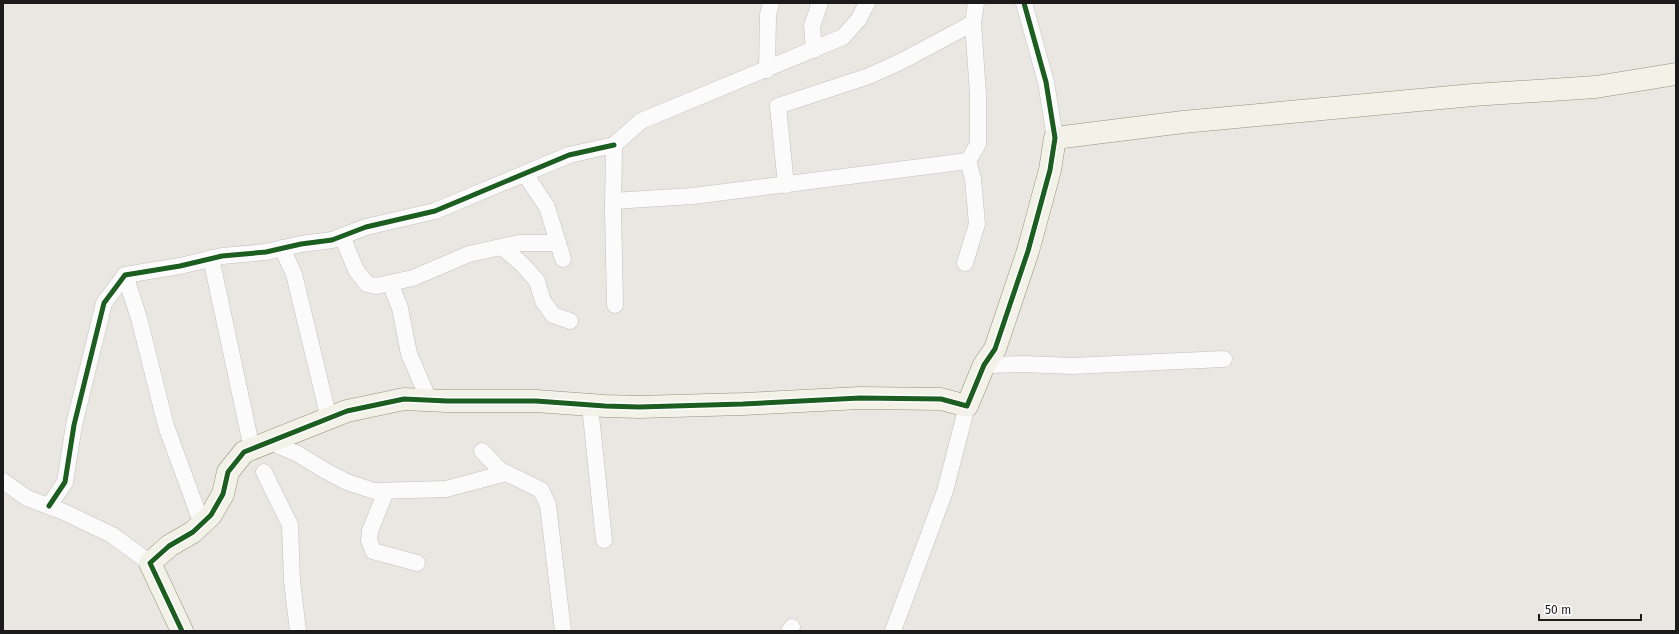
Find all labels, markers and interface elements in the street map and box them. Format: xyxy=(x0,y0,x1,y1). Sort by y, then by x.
scale bar xyxy=(1539,596,1641,622)
text: 50 m xyxy=(1545,603,1571,617)

